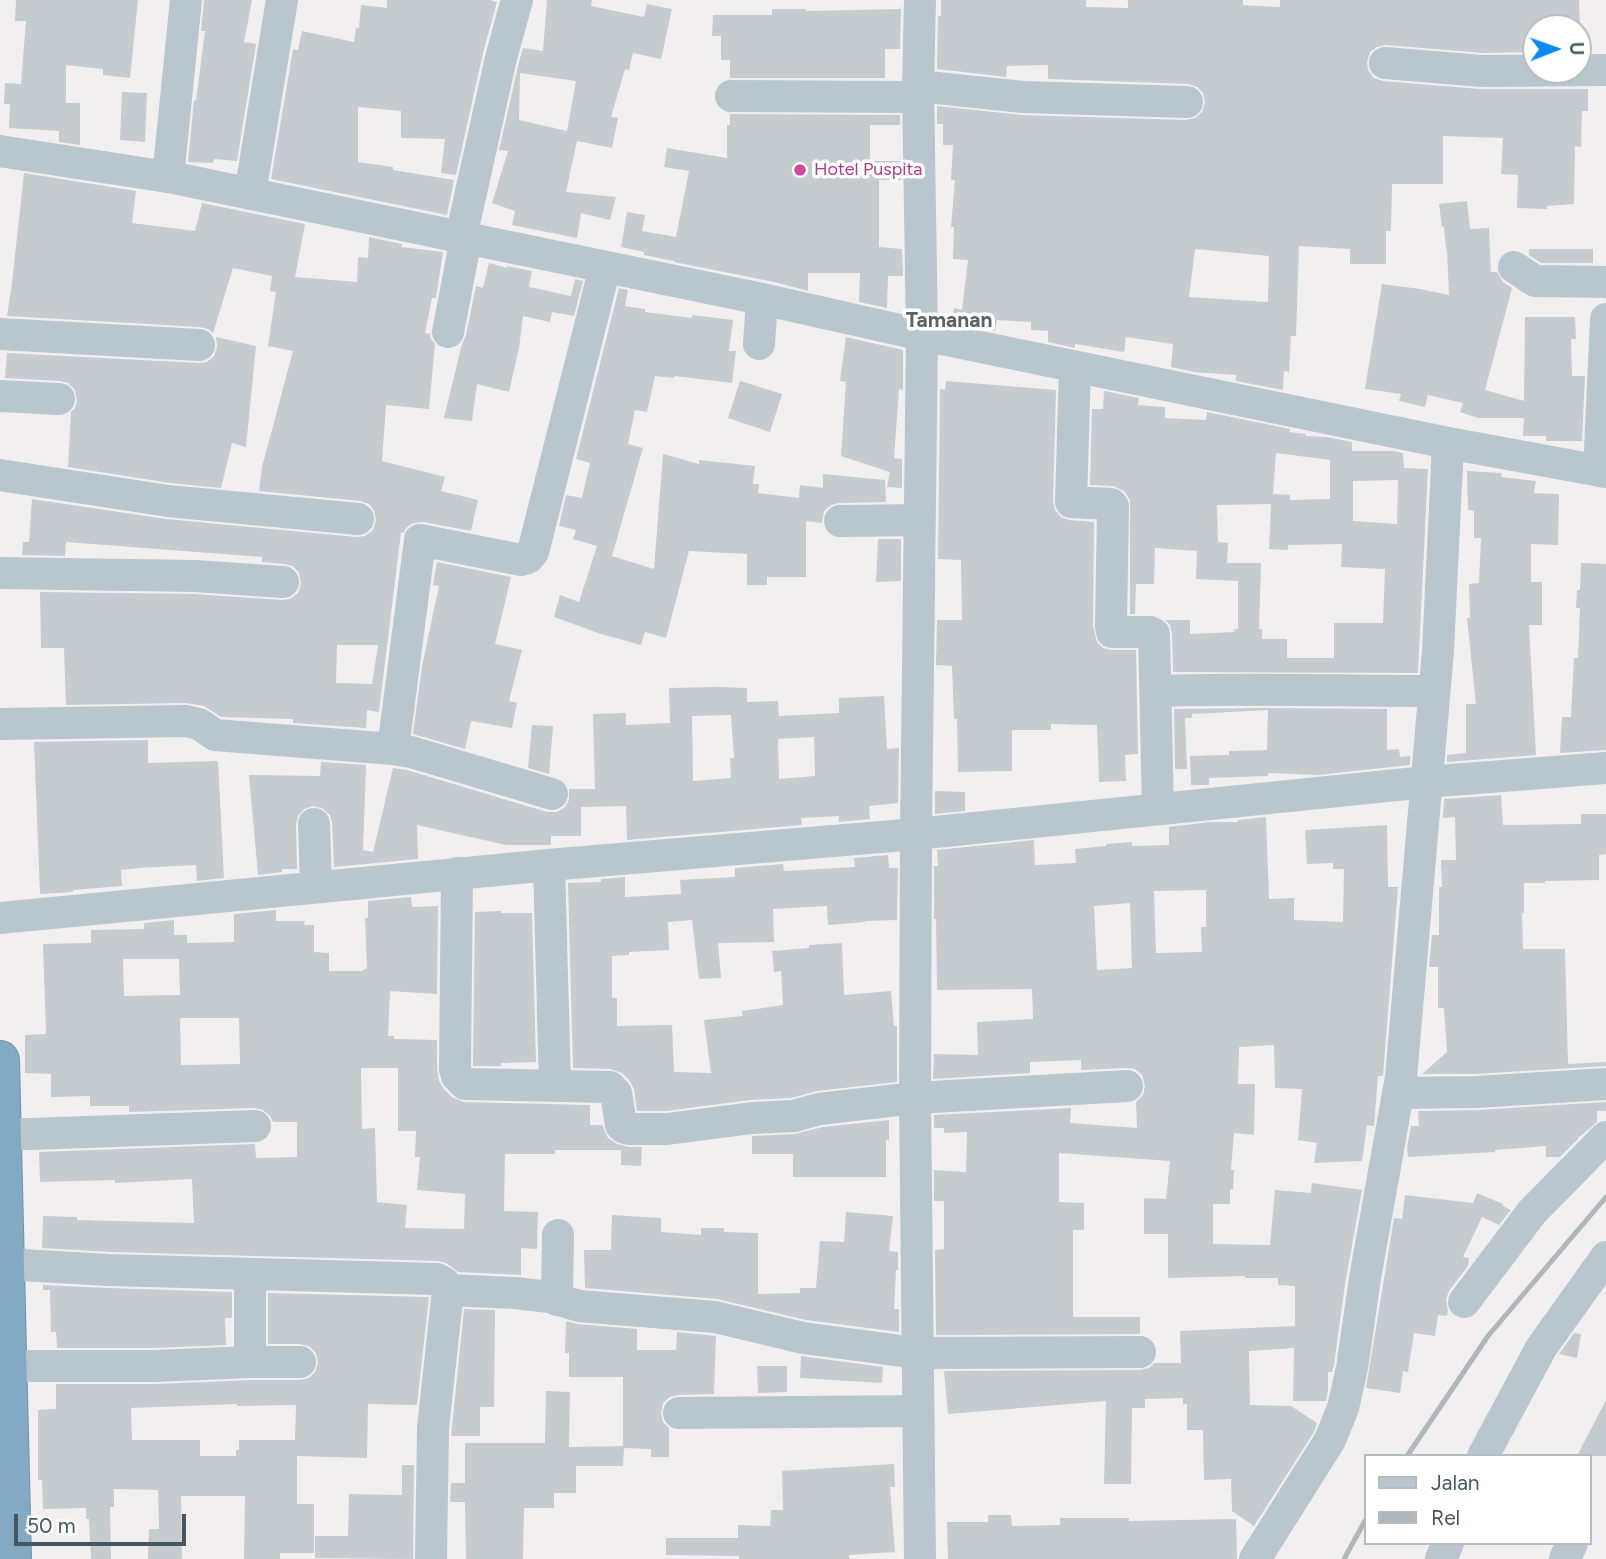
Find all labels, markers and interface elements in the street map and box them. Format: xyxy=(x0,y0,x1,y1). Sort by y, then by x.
north arrow xyxy=(1522,14,1592,84)
text: U xyxy=(1565,42,1588,56)
place label: Hotel Puspita xyxy=(814,159,922,181)
marker: Hotel Puspita xyxy=(792,162,808,178)
district label: Tamanan xyxy=(906,308,992,334)
legend xyxy=(1364,1454,1592,1545)
text: Jalan xyxy=(1431,1470,1480,1495)
scale bar xyxy=(18,1500,189,1544)
text: Rel xyxy=(1431,1505,1460,1530)
text: 50 m xyxy=(27,1513,76,1538)

